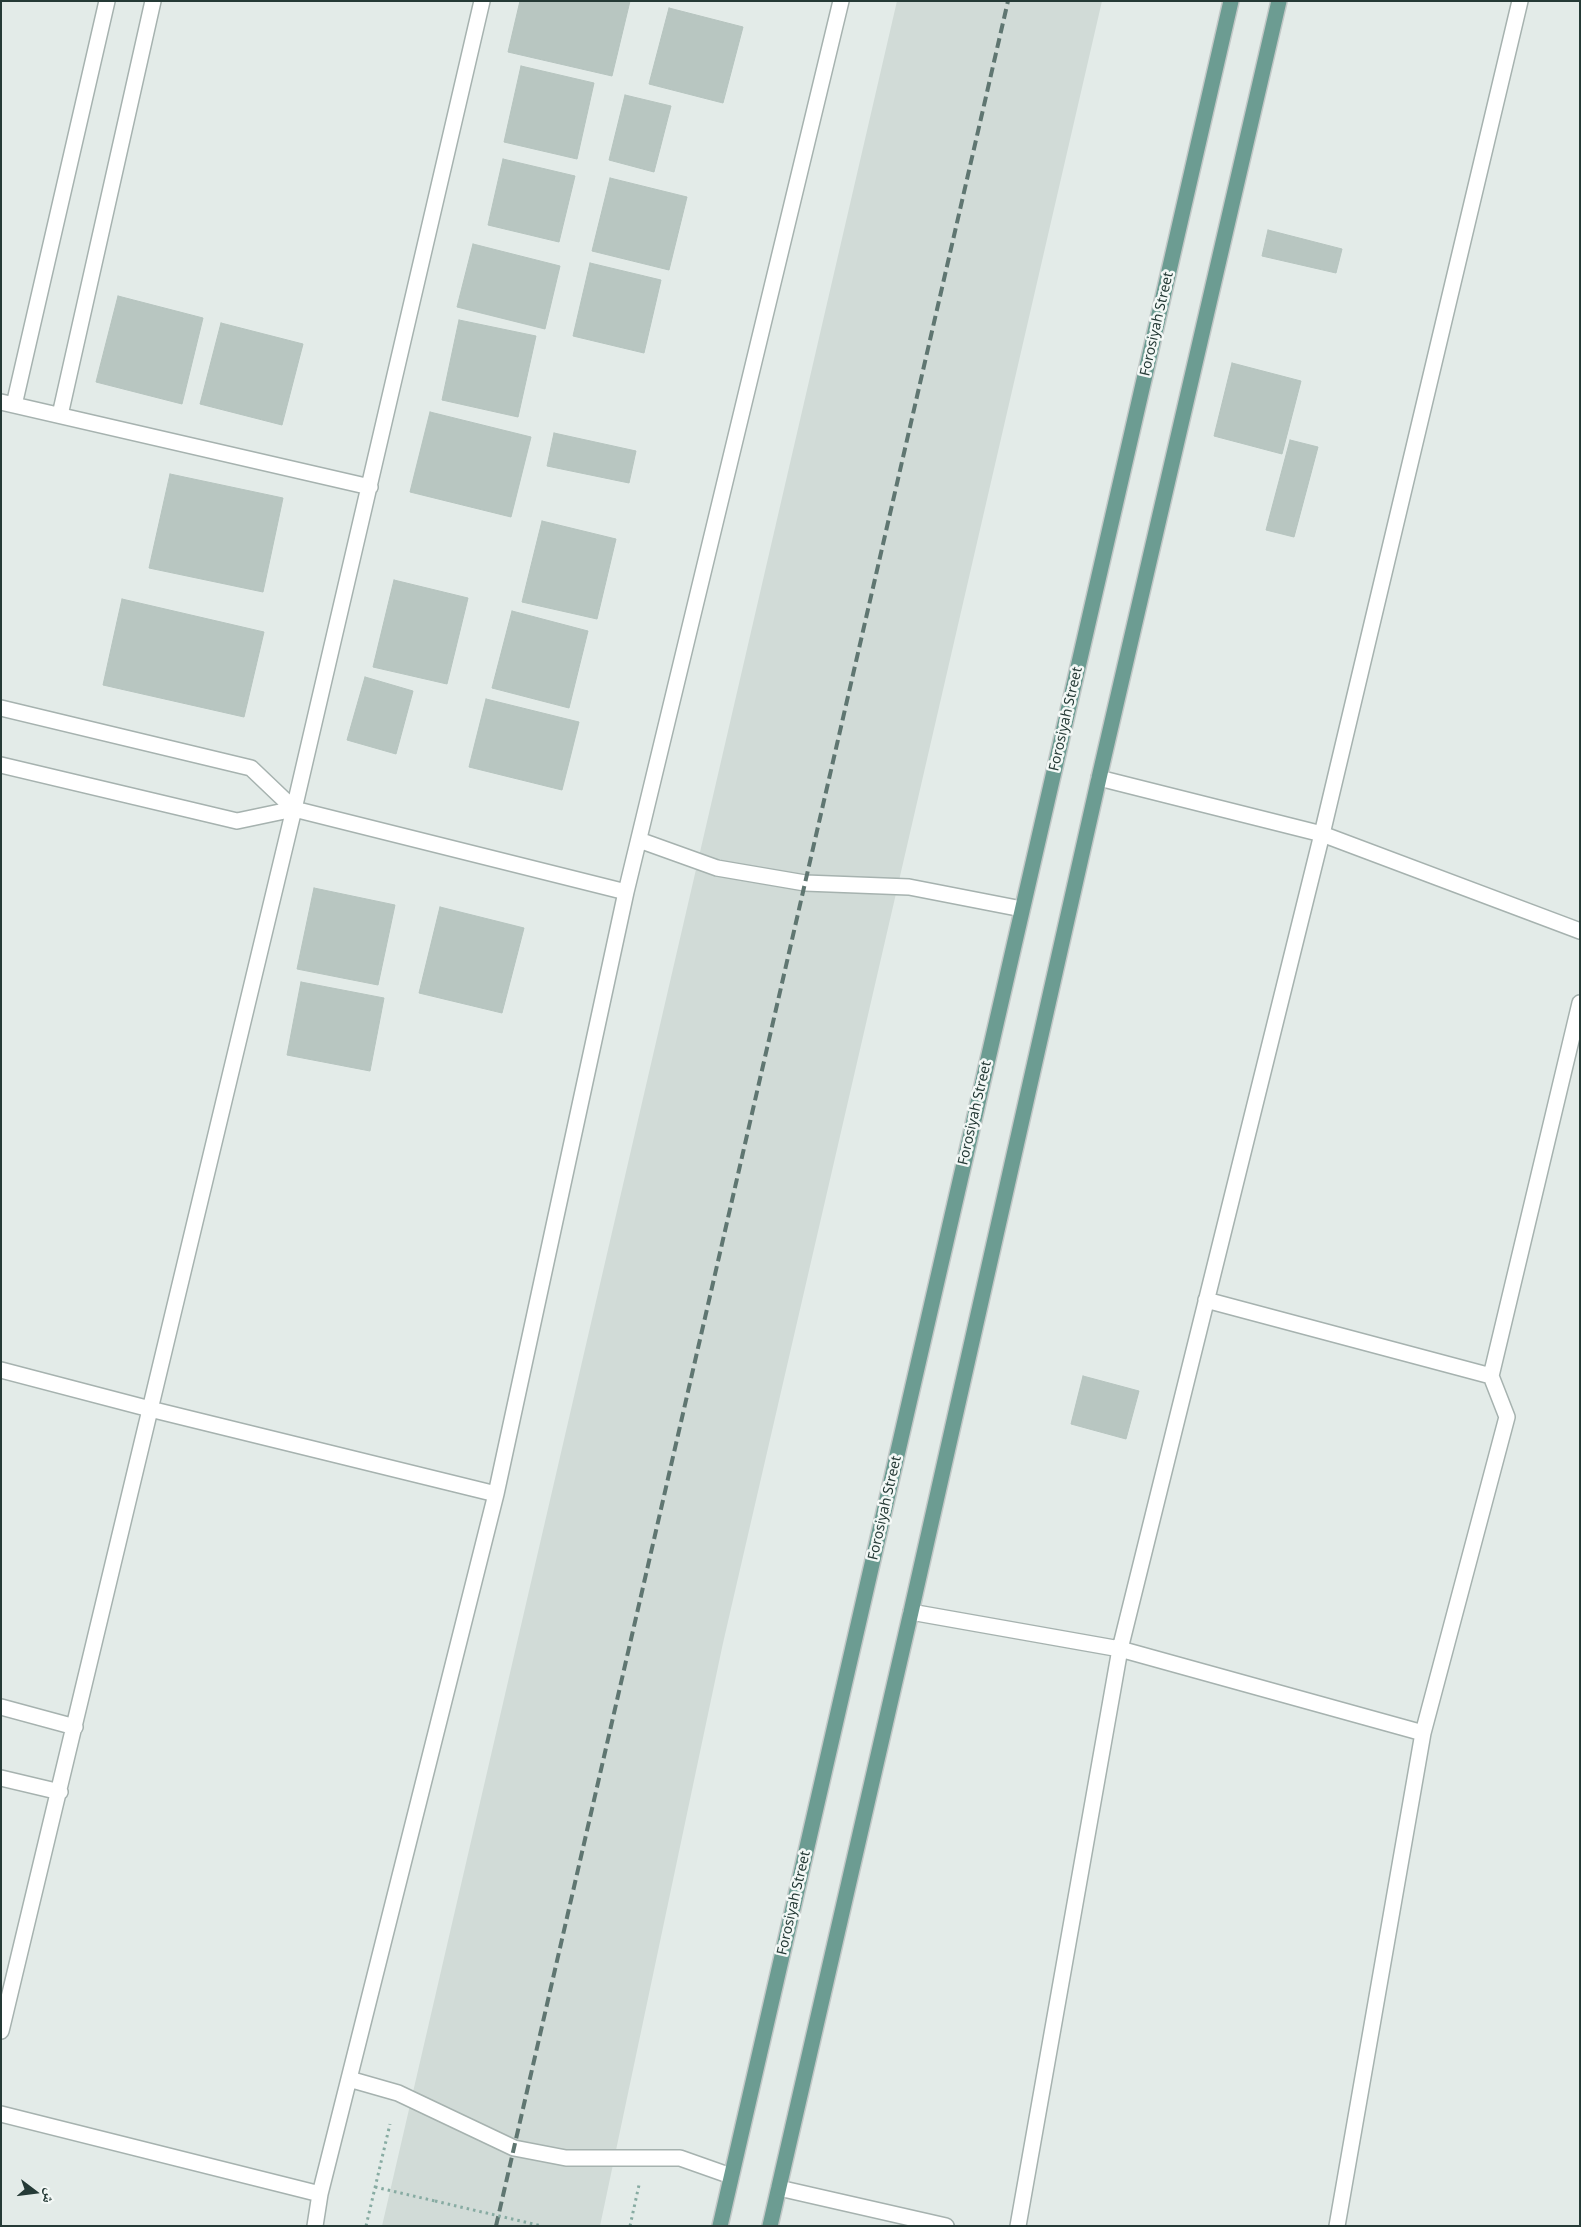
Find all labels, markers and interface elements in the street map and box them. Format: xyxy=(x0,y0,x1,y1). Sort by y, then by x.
street label: Forosiyah Street xyxy=(1137,270,1177,378)
street label: Forosiyah Street xyxy=(1046,665,1086,773)
street label: Forosiyah Street xyxy=(955,1059,995,1167)
street label: Forosiyah Street xyxy=(865,1454,905,1562)
street label: Forosiyah Street xyxy=(774,1849,814,1957)
north arrow xyxy=(10,2167,60,2217)
text: ش xyxy=(39,2186,61,2206)

